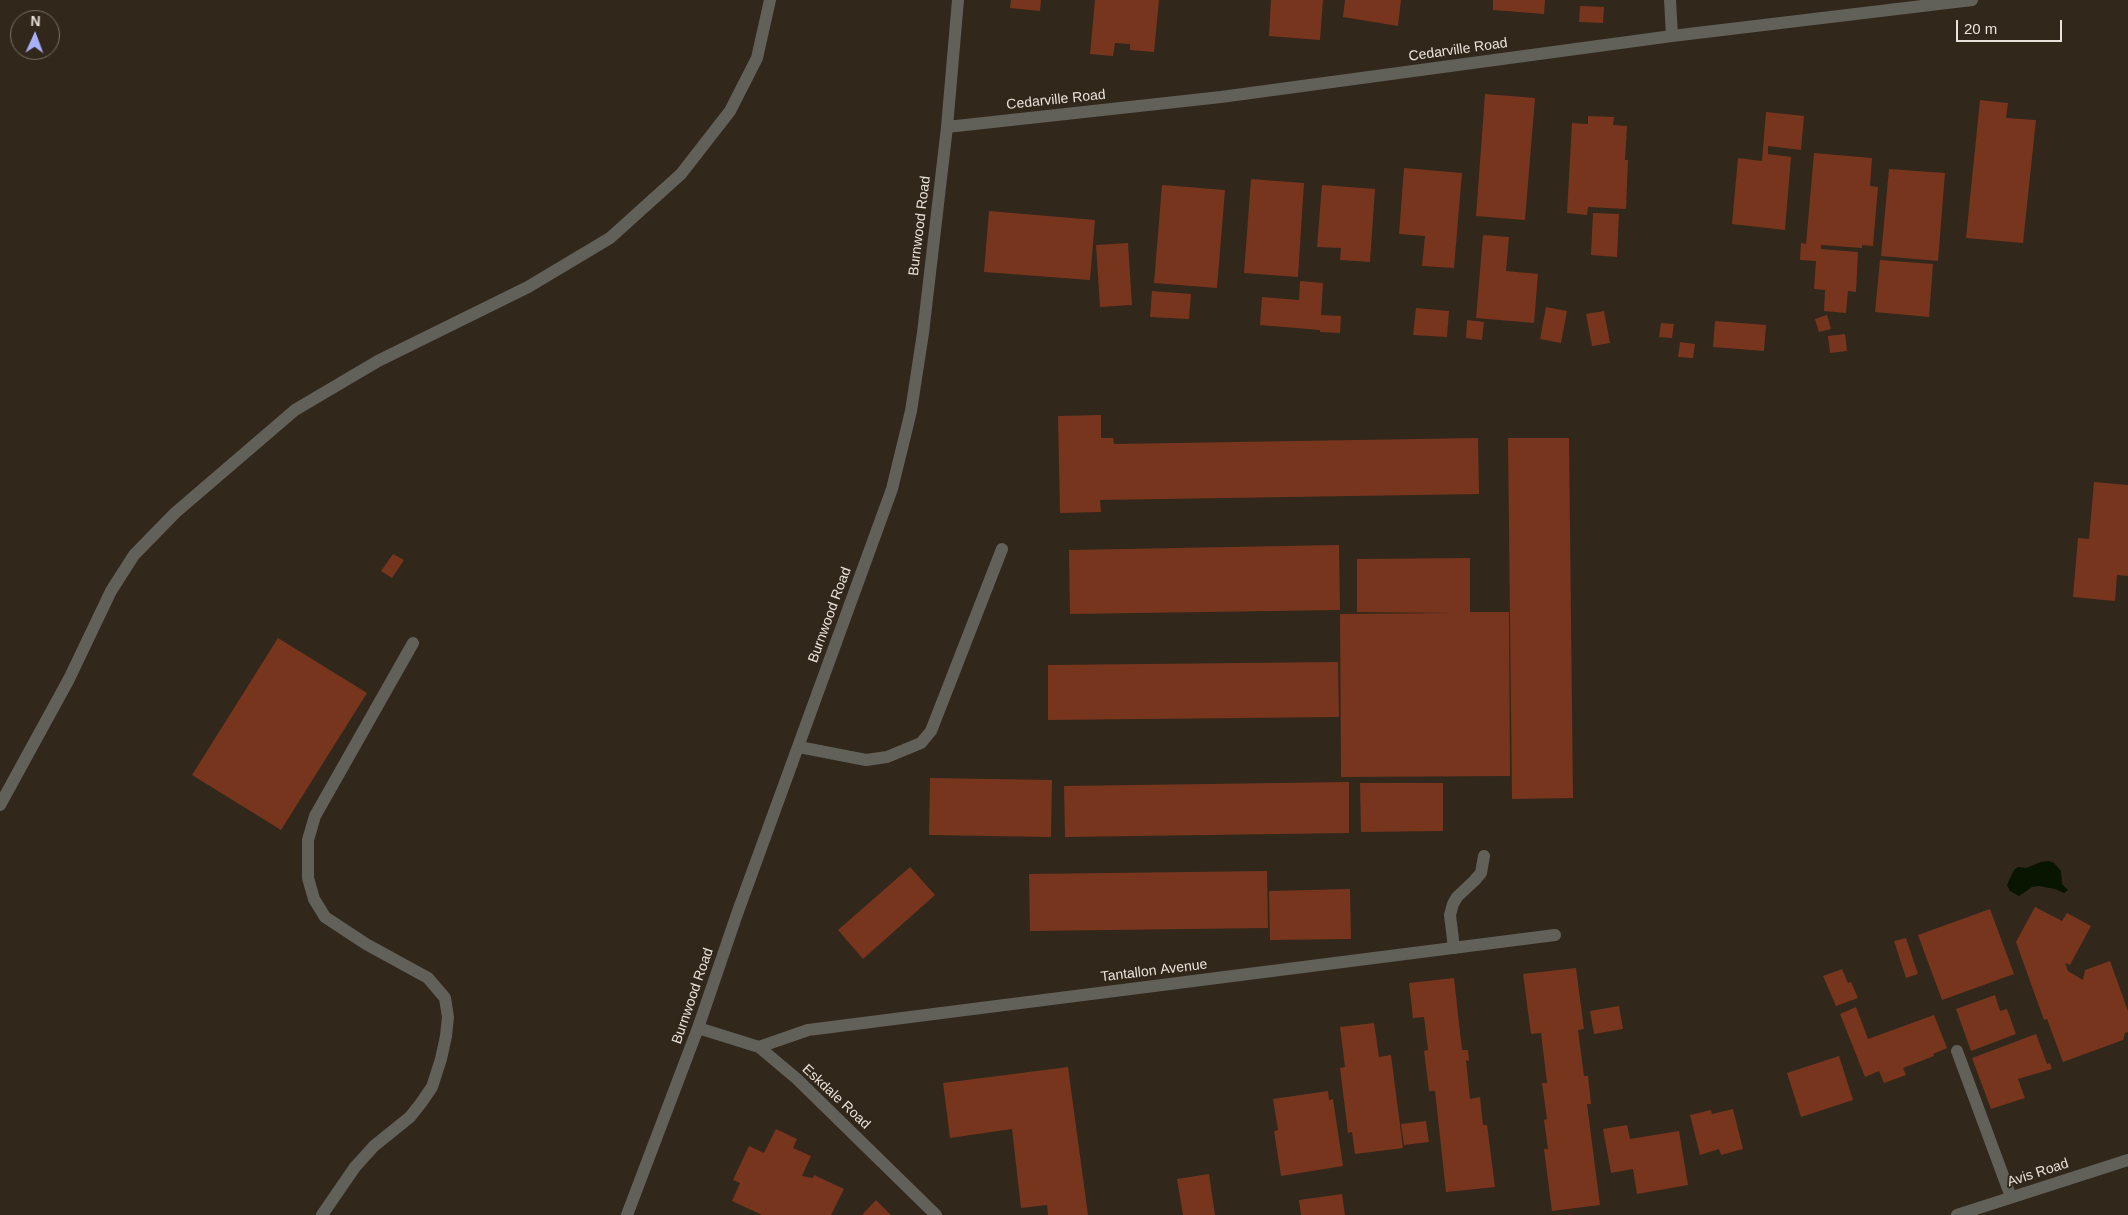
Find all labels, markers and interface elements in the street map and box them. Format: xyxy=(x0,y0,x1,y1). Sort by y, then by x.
north arrow xyxy=(10,10,60,60)
scale bar xyxy=(1958,10,2064,42)
text: N xyxy=(30,13,41,29)
text: 20 m xyxy=(1964,20,1997,37)
street label: Cedarville Road xyxy=(1408,35,1508,65)
street label: Cedarville Road xyxy=(1006,86,1106,114)
street label: Burnwood Road xyxy=(906,175,934,277)
street label: Burnwood Road xyxy=(805,565,855,665)
street label: Burnwood Road xyxy=(669,946,717,1046)
street label: Tantallon Avenue xyxy=(1100,956,1208,986)
street label: Eskdale Road xyxy=(798,1061,874,1133)
street label: Avis Road xyxy=(2005,1155,2071,1191)

